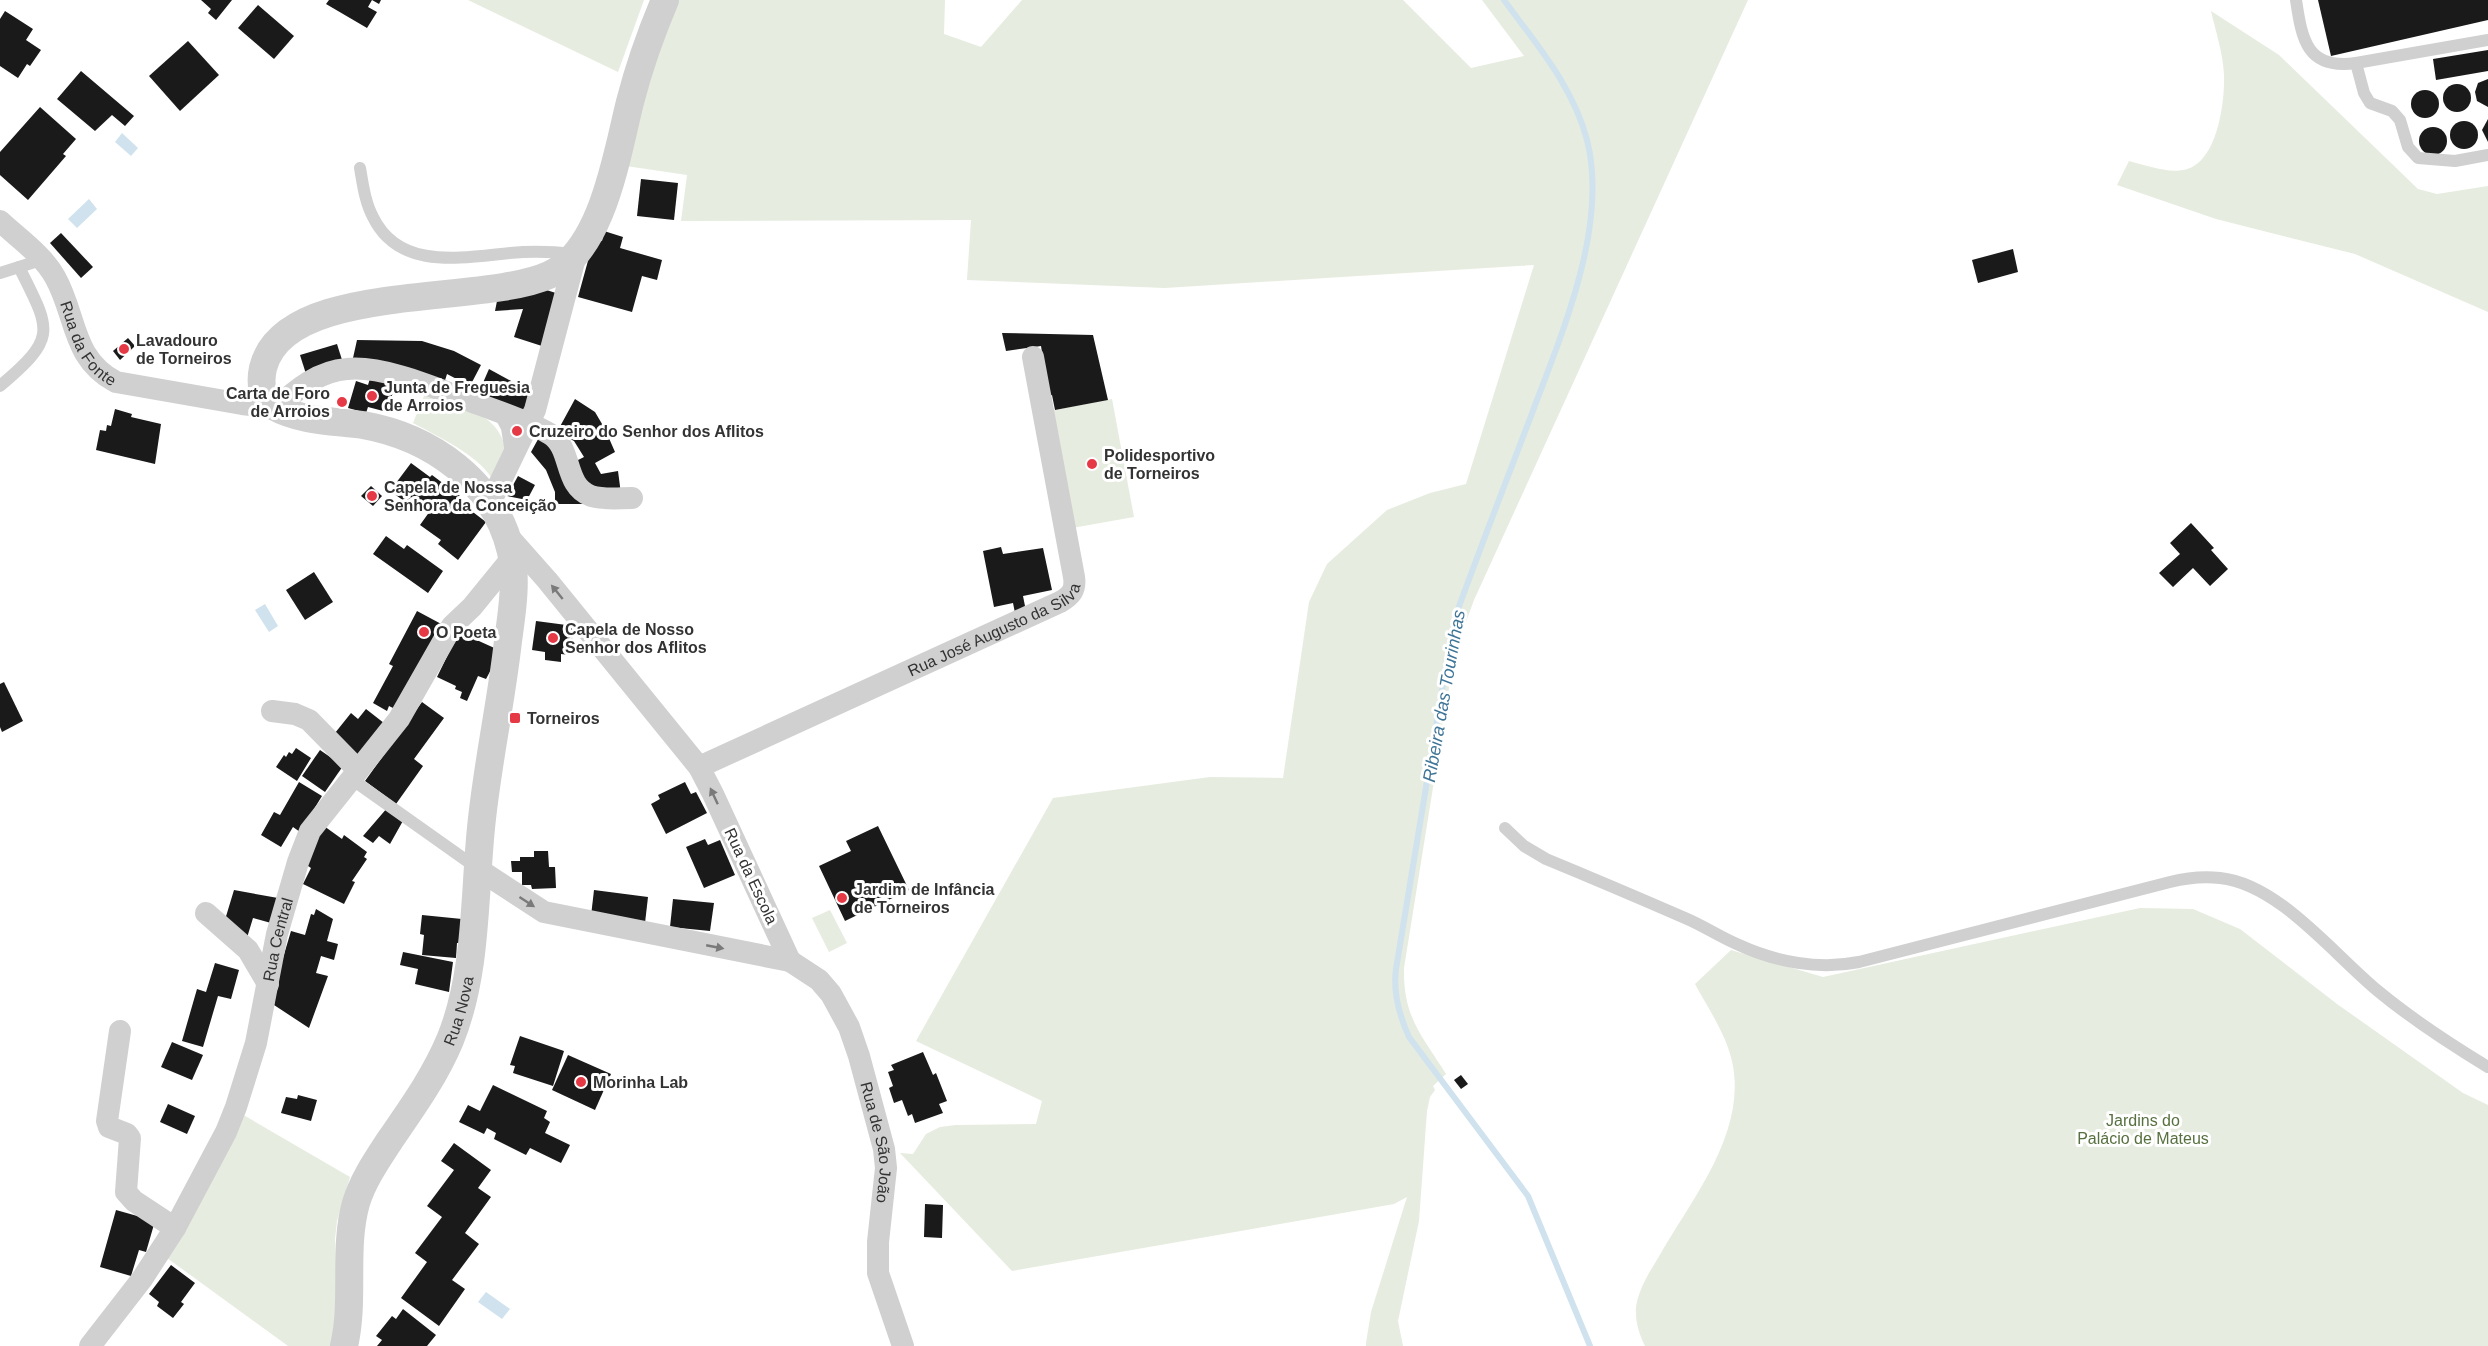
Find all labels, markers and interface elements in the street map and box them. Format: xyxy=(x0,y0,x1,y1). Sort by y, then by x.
street label: Rua da Fonte xyxy=(58,299,119,389)
place label: Lavadouro de Torneiros xyxy=(136,332,232,367)
marker: Lavadouro de Torneiros xyxy=(117,342,131,356)
place label: Junta de Freguesia de Arroios xyxy=(384,379,530,414)
place label: Carta de Foro de Arroios xyxy=(226,385,330,420)
marker: Junta de Freguesia de Arroios xyxy=(365,389,379,403)
marker: Carta de Foro de Arroios xyxy=(335,395,349,409)
place label: Cruzeiro do Senhor dos Aflitos xyxy=(529,423,764,440)
marker: Cruzeiro do Senhor dos Aflitos xyxy=(510,424,524,438)
place label: Polidesportivo de Torneiros xyxy=(1104,447,1215,482)
marker: Polidesportivo de Torneiros xyxy=(1085,457,1099,471)
place label: Capela de Nossa Senhora da Conceição xyxy=(384,479,557,514)
marker: Capela de Nossa Senhora da Conceição xyxy=(365,489,379,503)
street label: Rua José Augusto da Silva xyxy=(905,581,1083,679)
one-way arrow xyxy=(551,584,564,600)
water label: Ribeira das Tourinhas xyxy=(1419,608,1469,784)
place label: Capela de Nosso Senhor dos Aflitos xyxy=(565,621,707,656)
place label: O Poeta xyxy=(436,624,497,641)
marker: O Poeta xyxy=(417,625,431,639)
marker: Capela de Nosso Senhor dos Aflitos xyxy=(546,631,560,645)
place label: Torneiros xyxy=(527,710,600,727)
marker: Torneiros xyxy=(508,711,522,725)
one-way arrow xyxy=(710,788,719,805)
street label: Rua da Escola xyxy=(721,825,781,927)
place label: Jardim de Infância de Torneiros xyxy=(854,881,995,916)
marker: Jardim de Infância de Torneiros xyxy=(835,891,849,905)
street label: Rua Central xyxy=(260,896,296,983)
one-way arrow xyxy=(518,896,534,908)
one-way arrow xyxy=(706,943,725,952)
street label: Rua Nova xyxy=(440,975,476,1048)
place label: Morinha Lab xyxy=(593,1074,688,1091)
marker: Morinha Lab xyxy=(574,1075,588,1089)
street label: Rua de São João xyxy=(858,1080,894,1204)
park label: Jardins do Palácio de Mateus xyxy=(2077,1112,2209,1147)

